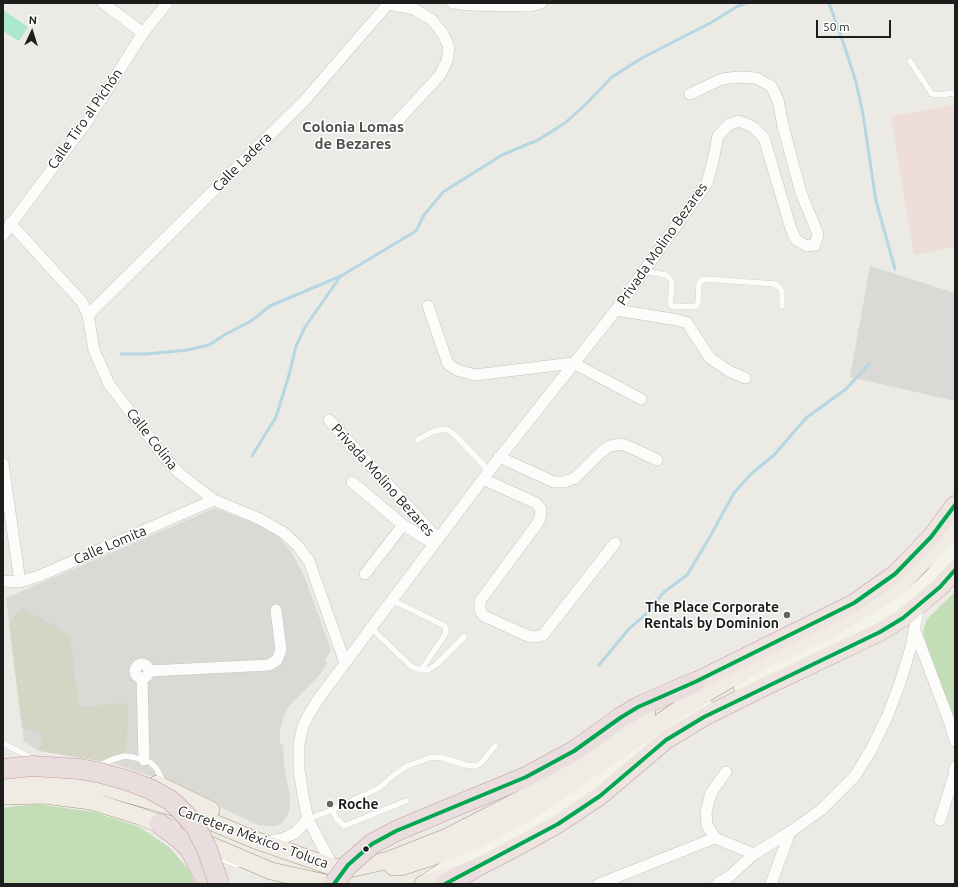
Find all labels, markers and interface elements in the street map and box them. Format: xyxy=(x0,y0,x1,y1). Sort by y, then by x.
north arrow xyxy=(12,12,52,52)
scale bar xyxy=(818,12,893,38)
text: N xyxy=(28,14,37,26)
text: 50 m xyxy=(823,20,850,33)
street label: Calle Tiro al Pichón xyxy=(44,66,126,172)
district label: Colonia Lomas de Bezares xyxy=(302,118,404,153)
street label: Calle Ladera xyxy=(209,129,275,195)
street label: Privada Molino Bezares xyxy=(613,179,711,309)
street label: Calle Colina xyxy=(123,405,181,473)
street label: Privada Molino Bezares xyxy=(328,420,438,540)
street label: Calle Lomita xyxy=(71,522,149,568)
place label: The Place Corporate Rentals by Dominion xyxy=(644,599,779,632)
marker: The Place Corporate Rentals by Dominion xyxy=(782,610,792,620)
place label: Roche xyxy=(338,796,378,812)
marker: Roche xyxy=(325,799,335,809)
street label: Carretera México - Toluca xyxy=(175,802,331,872)
unlabelled marker xyxy=(361,844,371,854)

